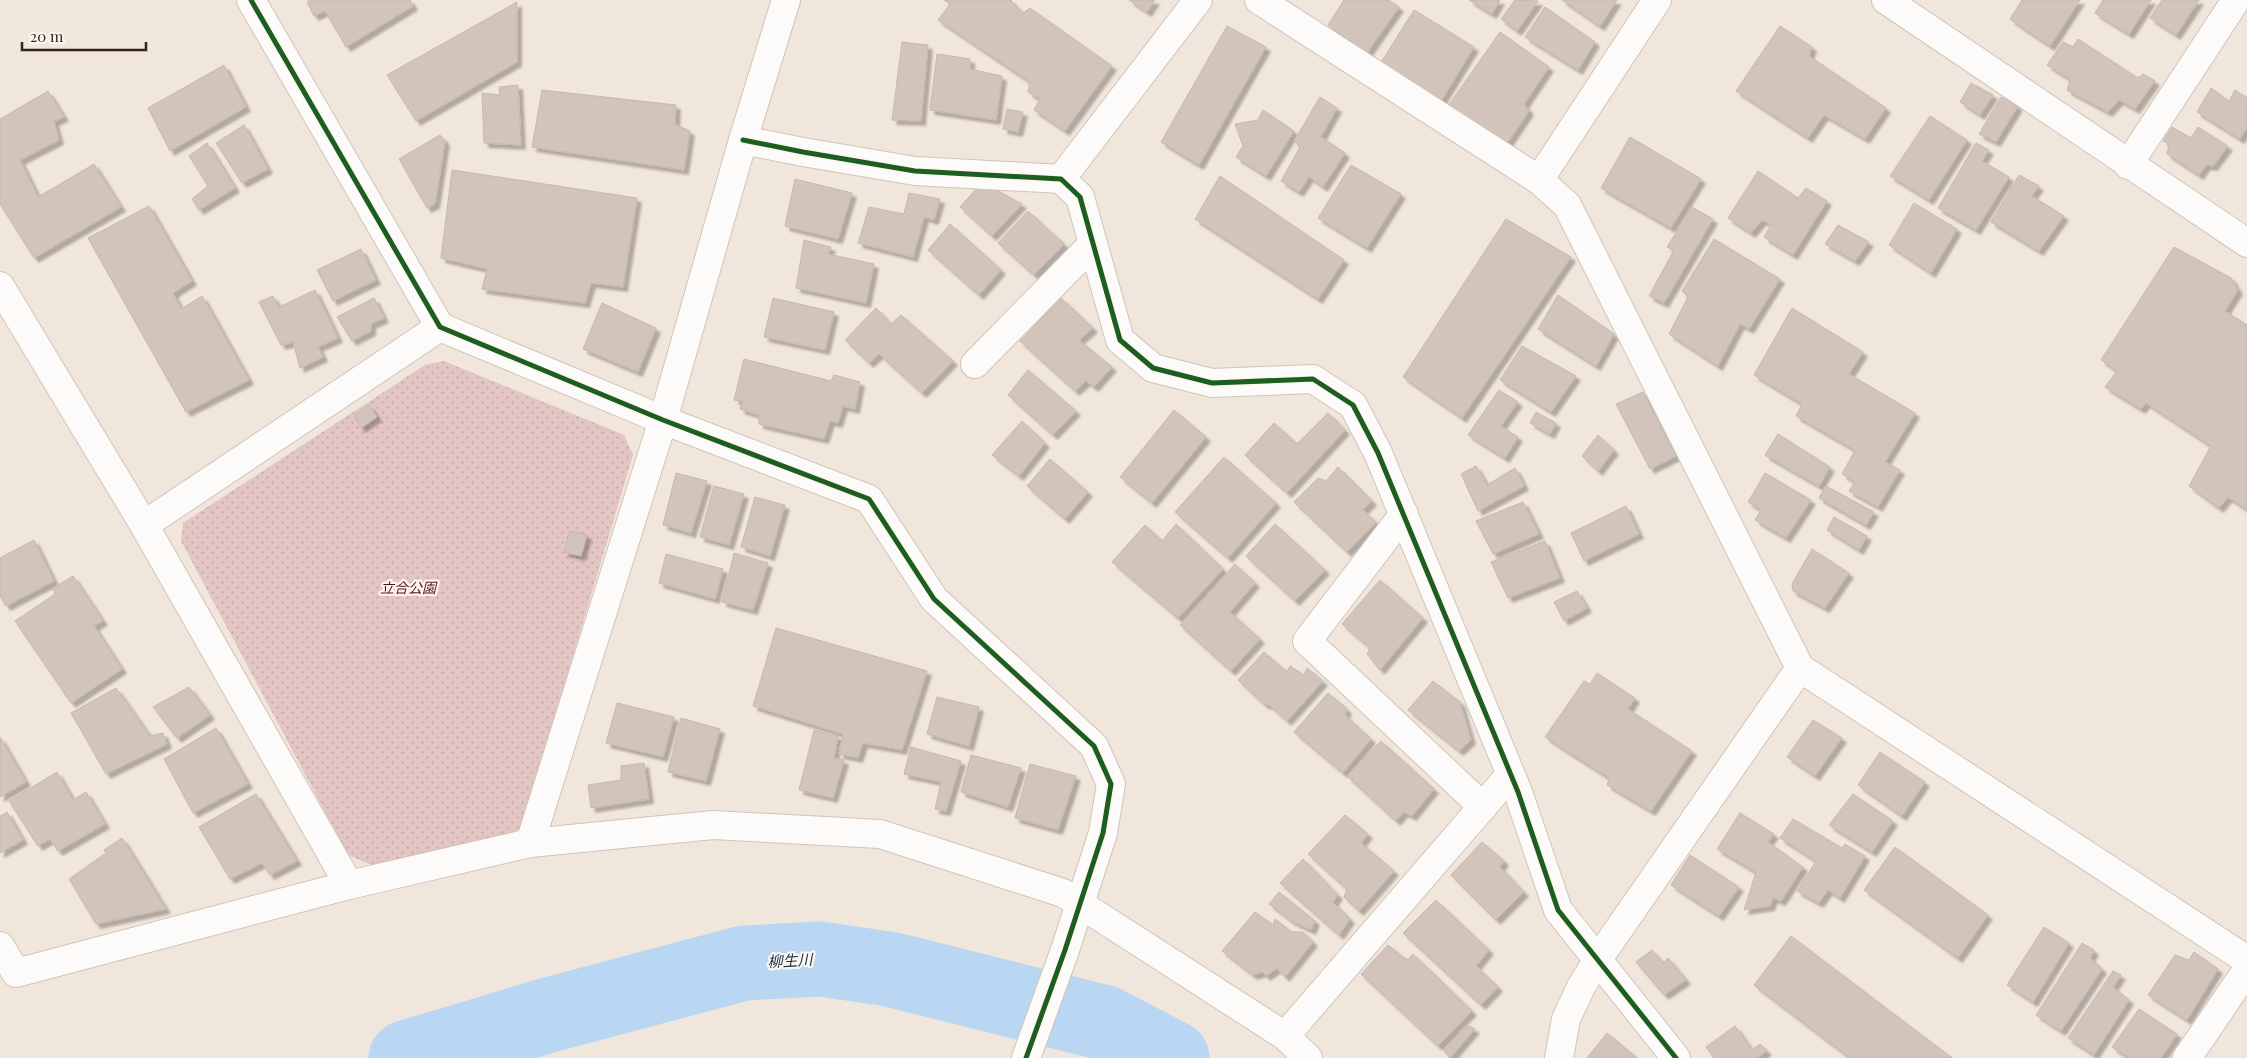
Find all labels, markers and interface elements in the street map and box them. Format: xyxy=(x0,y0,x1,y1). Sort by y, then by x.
scale bar xyxy=(22,20,146,52)
text: 20 m xyxy=(30,26,64,46)
park label: 立合公園 xyxy=(380,578,438,597)
water label: 柳生川 xyxy=(767,949,815,971)

